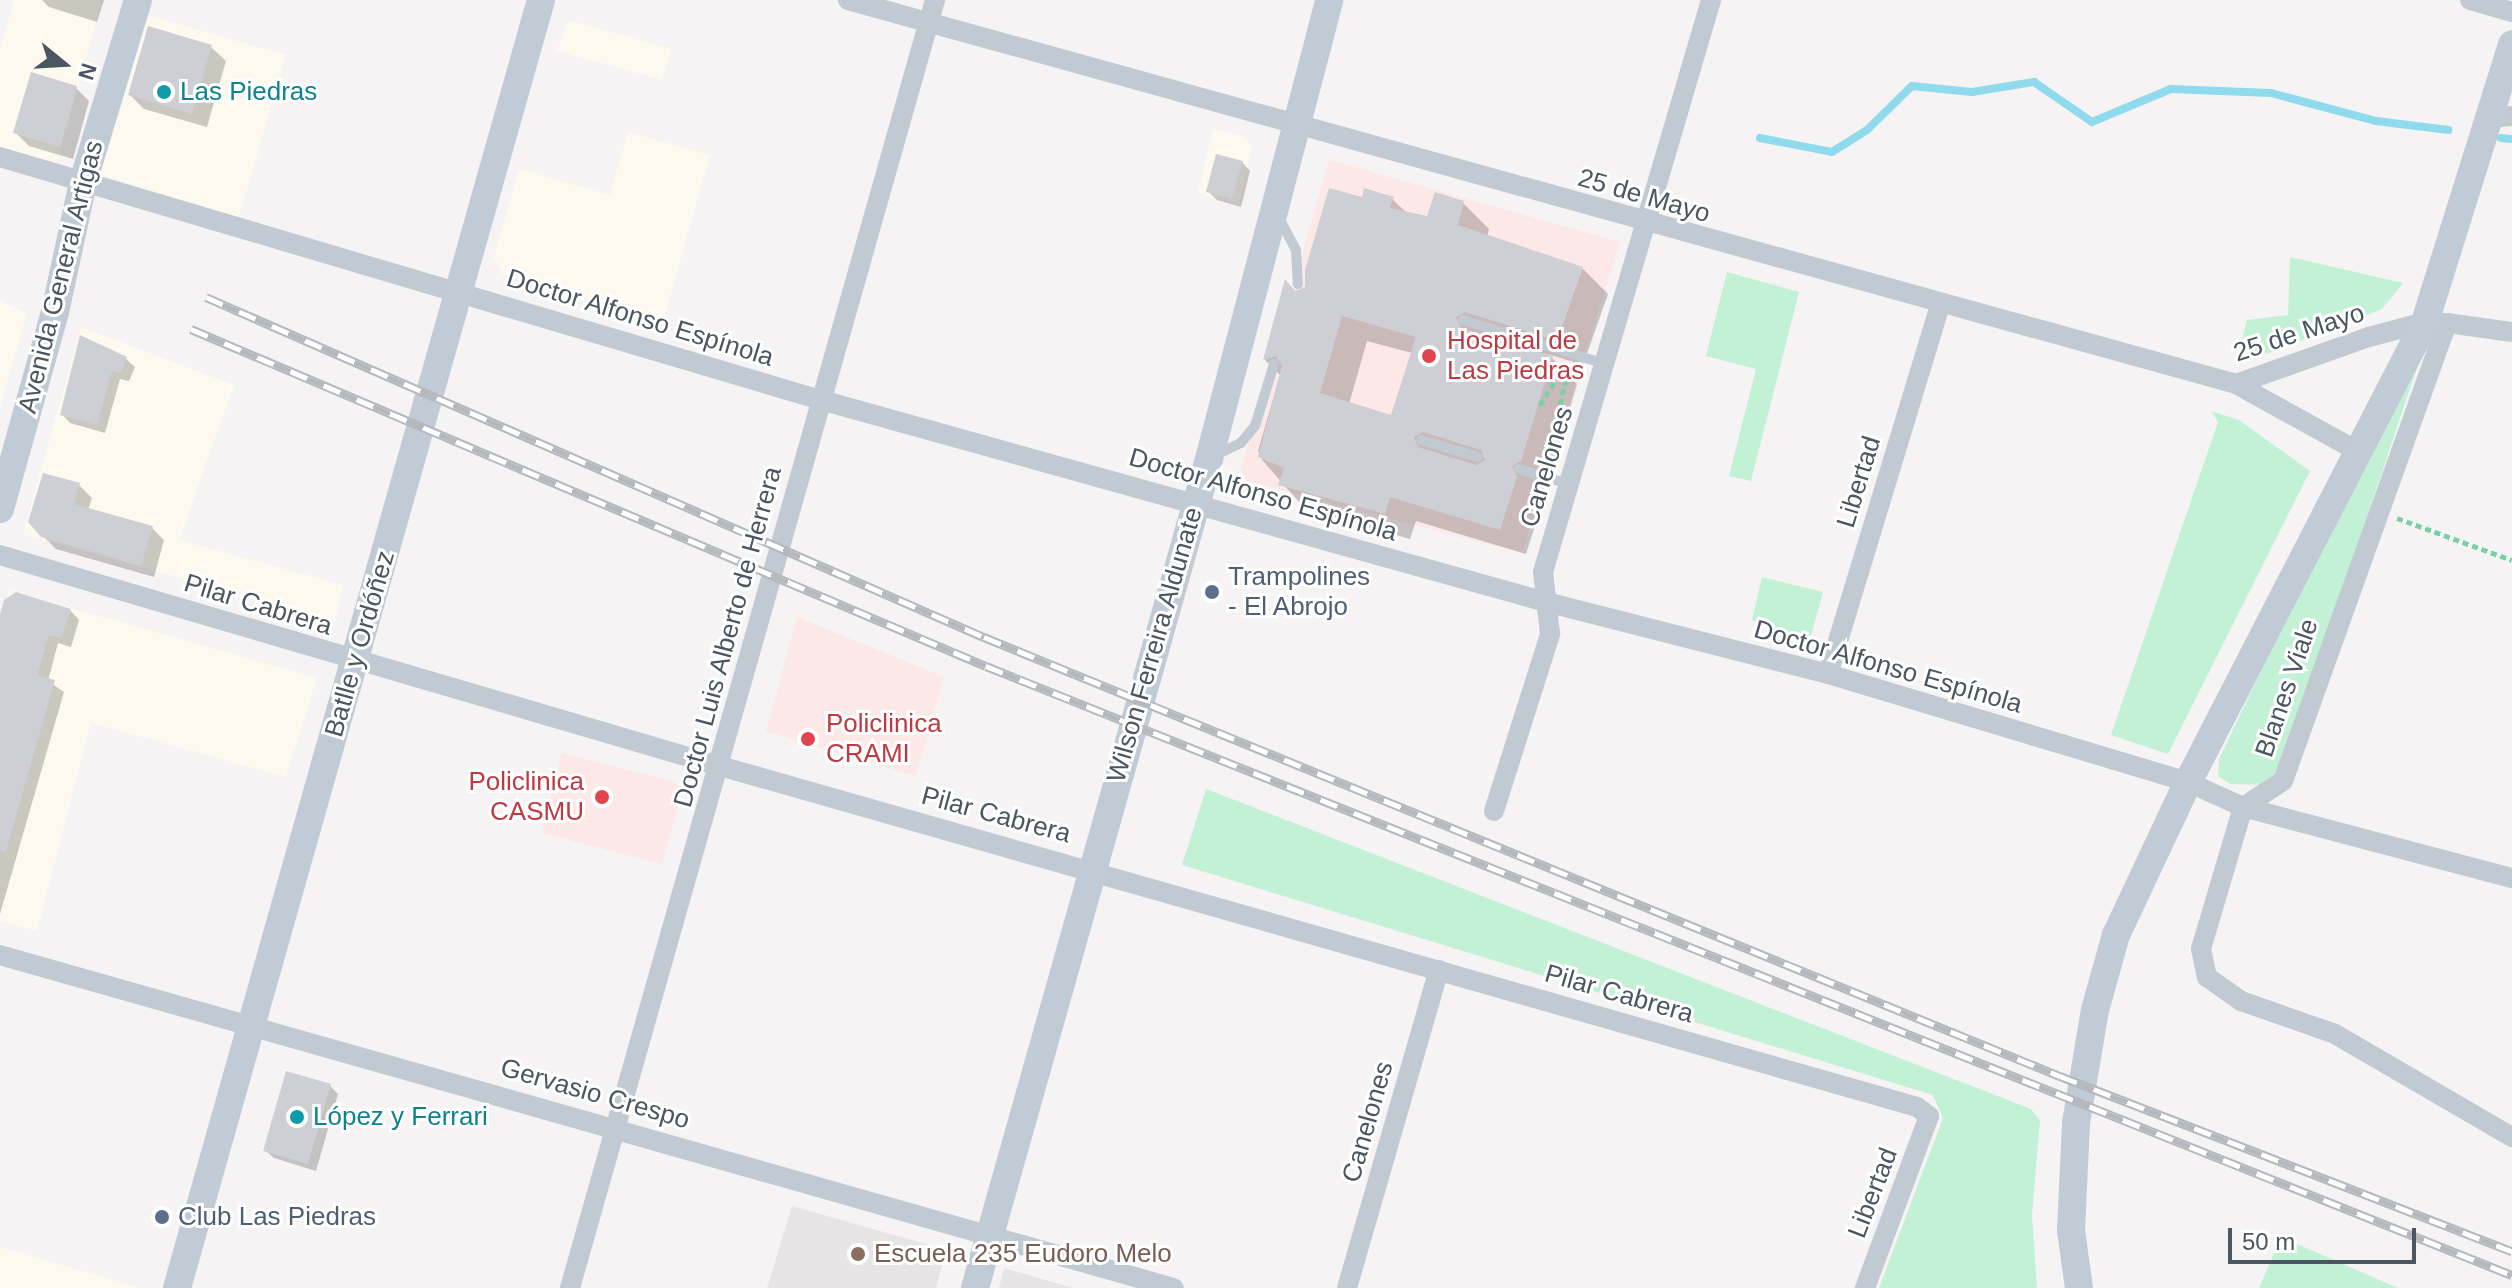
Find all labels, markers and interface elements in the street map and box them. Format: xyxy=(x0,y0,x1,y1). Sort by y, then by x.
north arrow xyxy=(24,24,104,104)
text: N xyxy=(73,60,102,83)
place label: Las Piedras xyxy=(180,76,317,108)
marker: Las Piedras xyxy=(155,83,173,101)
street label: Avenida General Artigas xyxy=(12,137,110,417)
street label: 25 de Mayo xyxy=(1574,162,1714,230)
street label: Doctor Alfonso Espínola xyxy=(502,262,778,374)
street label: 25 de Mayo xyxy=(2230,297,2368,369)
place label: Hospital de Las Piedras xyxy=(1447,325,1584,386)
marker: Hospital de Las Piedras xyxy=(1418,345,1440,367)
street label: Canelones xyxy=(1514,403,1580,531)
street label: Libertad xyxy=(1830,433,1888,531)
street label: Doctor Alfonso Espínola xyxy=(1125,442,1401,548)
street label: Doctor Luis Alberto de Herrera xyxy=(667,463,789,811)
street label: Wilson Ferreira Aldunate xyxy=(1101,503,1209,787)
street label: Batlle y Ordóñez xyxy=(319,547,401,741)
place label: Trampolines - El Abrojo xyxy=(1228,561,1370,622)
street label: Pilar Cabrera xyxy=(180,568,336,642)
marker: Trampolines - El Abrojo xyxy=(1203,583,1221,601)
street label: Doctor Alfonso Espínola xyxy=(1750,614,2026,720)
street label: Blanes Viale xyxy=(2249,615,2325,761)
place label: Policlinica CRAMI xyxy=(826,708,942,770)
marker: Policlinica CRAMI xyxy=(797,728,819,750)
place label: Policlinica CASMU xyxy=(468,766,584,828)
street label: Pilar Cabrera xyxy=(918,780,1074,850)
marker: Policlinica CASMU xyxy=(591,786,613,808)
street label: Pilar Cabrera xyxy=(1541,958,1697,1030)
street label: Gervasio Crespo xyxy=(497,1052,693,1136)
street label: Canelones xyxy=(1336,1058,1400,1186)
place label: López y Ferrari xyxy=(313,1101,488,1133)
marker: López y Ferrari xyxy=(288,1108,306,1126)
street label: Libertad xyxy=(1842,1144,1904,1242)
place label: Club Las Piedras xyxy=(178,1201,376,1233)
marker: Club Las Piedras xyxy=(153,1208,171,1226)
scale bar xyxy=(2232,1212,2420,1262)
text: 50 m xyxy=(2242,1228,2295,1255)
place label: Escuela 235 Eudoro Melo xyxy=(874,1238,1172,1270)
marker: Escuela 235 Eudoro Melo xyxy=(849,1245,867,1263)

